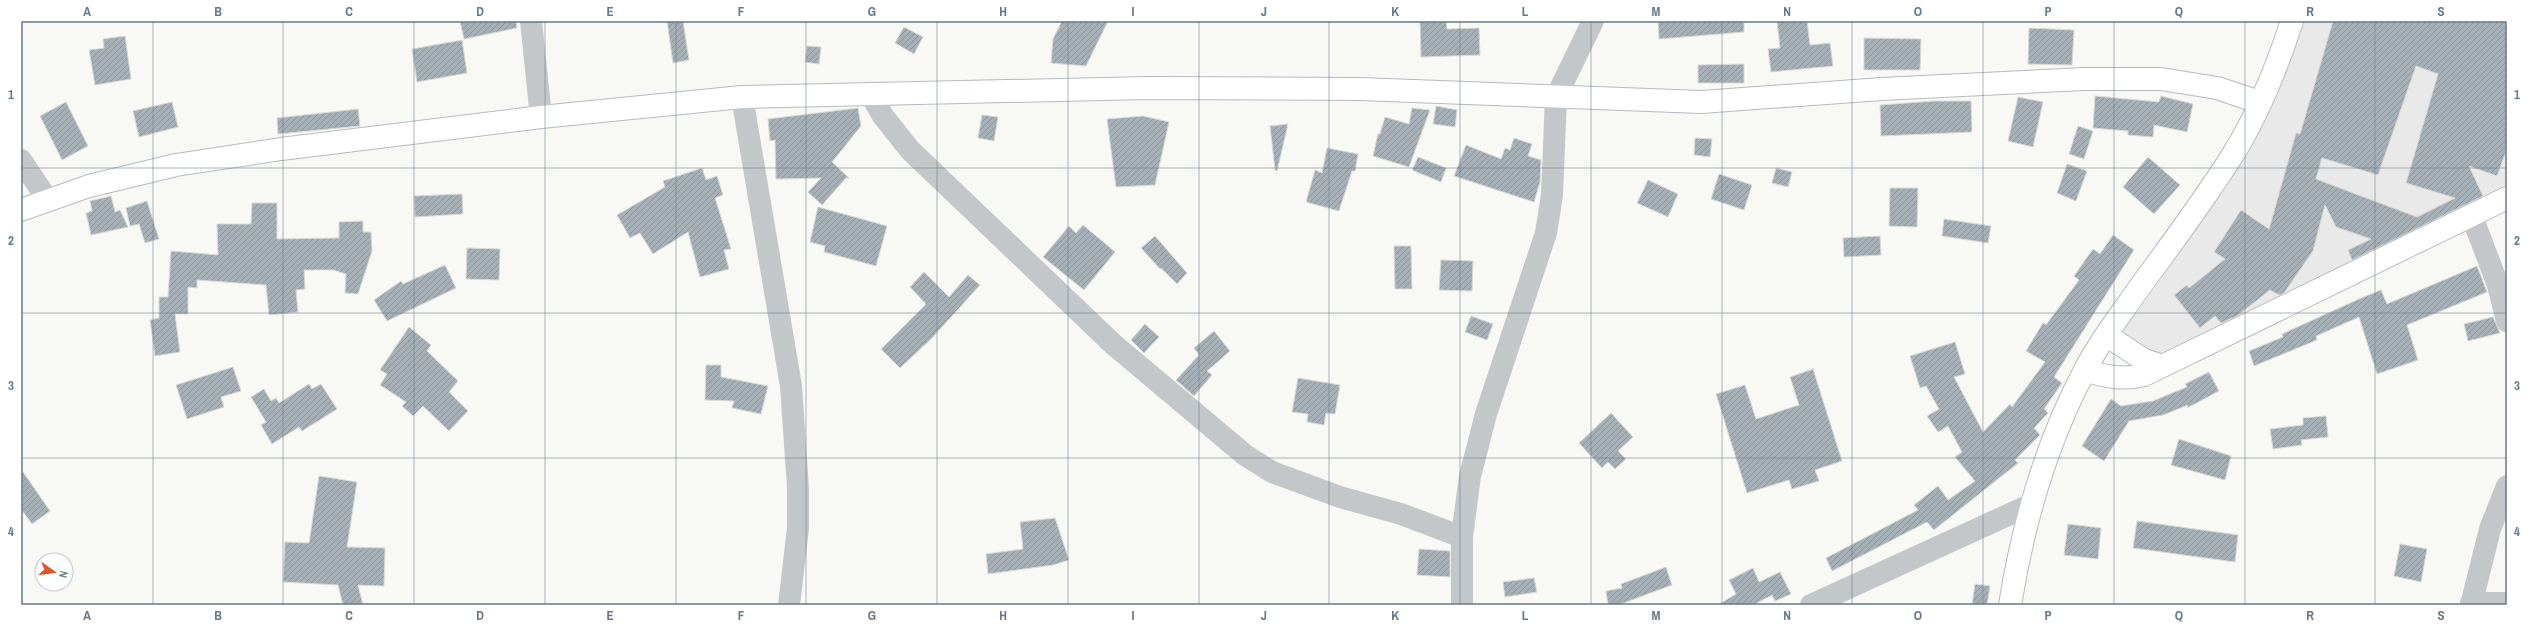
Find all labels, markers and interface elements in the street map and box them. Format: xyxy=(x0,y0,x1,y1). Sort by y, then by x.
text: A xyxy=(83,3,91,20)
text: B xyxy=(214,3,222,20)
text: C xyxy=(345,3,353,20)
text: D xyxy=(476,3,484,20)
text: E xyxy=(606,3,614,20)
text: F xyxy=(738,3,745,20)
text: G xyxy=(868,3,876,20)
text: H xyxy=(999,3,1007,20)
text: I xyxy=(1132,3,1135,20)
text: J xyxy=(1261,3,1267,20)
text: K xyxy=(1391,3,1399,20)
text: L xyxy=(1522,3,1529,20)
text: M xyxy=(1652,3,1661,20)
text: N xyxy=(1783,3,1791,20)
text: O xyxy=(1914,3,1922,20)
text: P xyxy=(2044,3,2052,20)
text: Q xyxy=(2175,3,2183,20)
text: R xyxy=(2306,3,2314,20)
text: S xyxy=(2437,3,2445,20)
text: 1 xyxy=(8,86,14,103)
text: 1 xyxy=(2514,86,2520,103)
text: 2 xyxy=(8,232,14,249)
text: 2 xyxy=(2514,232,2520,249)
text: 3 xyxy=(8,377,14,394)
text: 3 xyxy=(2514,377,2520,394)
text: 4 xyxy=(8,523,14,540)
text: 4 xyxy=(2514,523,2520,540)
north arrow xyxy=(34,552,74,592)
text: N xyxy=(56,570,71,579)
text: A xyxy=(83,607,91,624)
text: B xyxy=(214,607,222,624)
text: C xyxy=(345,607,353,624)
text: D xyxy=(476,607,484,624)
text: E xyxy=(606,607,614,624)
text: F xyxy=(738,607,745,624)
text: G xyxy=(868,607,876,624)
text: H xyxy=(999,607,1007,624)
text: I xyxy=(1132,607,1135,624)
text: J xyxy=(1261,607,1267,624)
text: K xyxy=(1391,607,1399,624)
text: L xyxy=(1522,607,1529,624)
text: M xyxy=(1652,607,1661,624)
text: N xyxy=(1783,607,1791,624)
text: O xyxy=(1914,607,1922,624)
text: P xyxy=(2044,607,2052,624)
text: Q xyxy=(2175,607,2183,624)
text: R xyxy=(2306,607,2314,624)
text: S xyxy=(2437,607,2445,624)

